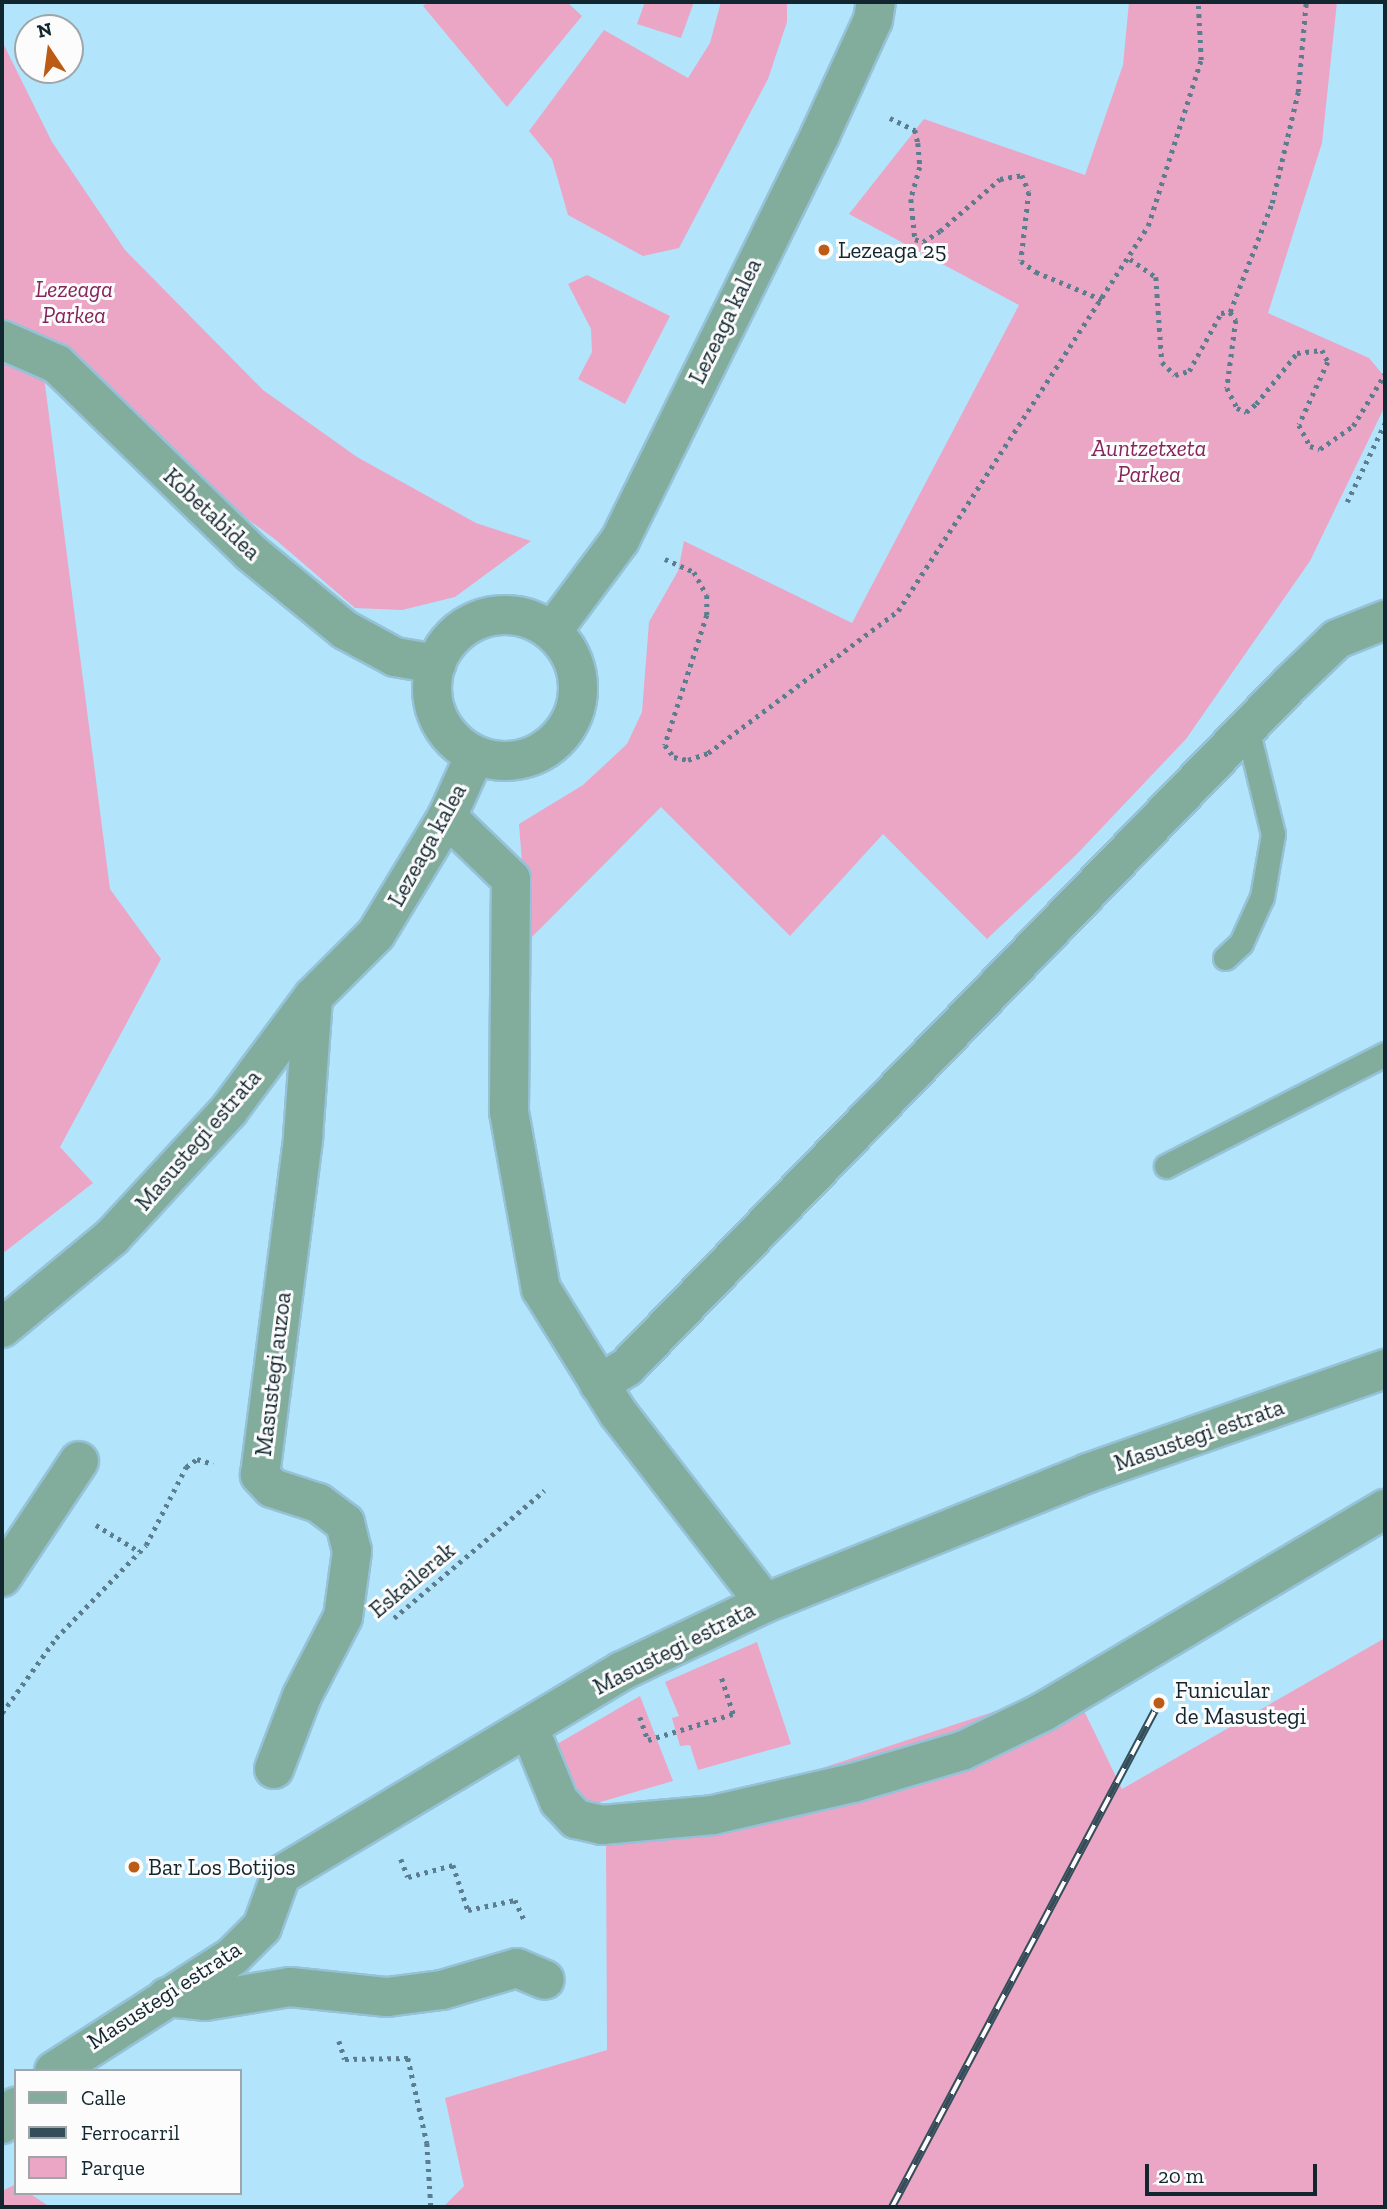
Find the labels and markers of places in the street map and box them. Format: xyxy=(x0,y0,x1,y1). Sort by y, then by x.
place label: Lezeaga 25 xyxy=(838,236,946,264)
marker: Lezeaga 25 xyxy=(816,242,832,258)
place label: Funicular de Masustegi xyxy=(1175,1676,1306,1730)
marker: Funicular de Masustegi xyxy=(1149,1693,1169,1713)
place label: Bar Los Botijos xyxy=(148,1853,296,1881)
marker: Bar Los Botijos xyxy=(126,1859,142,1875)

